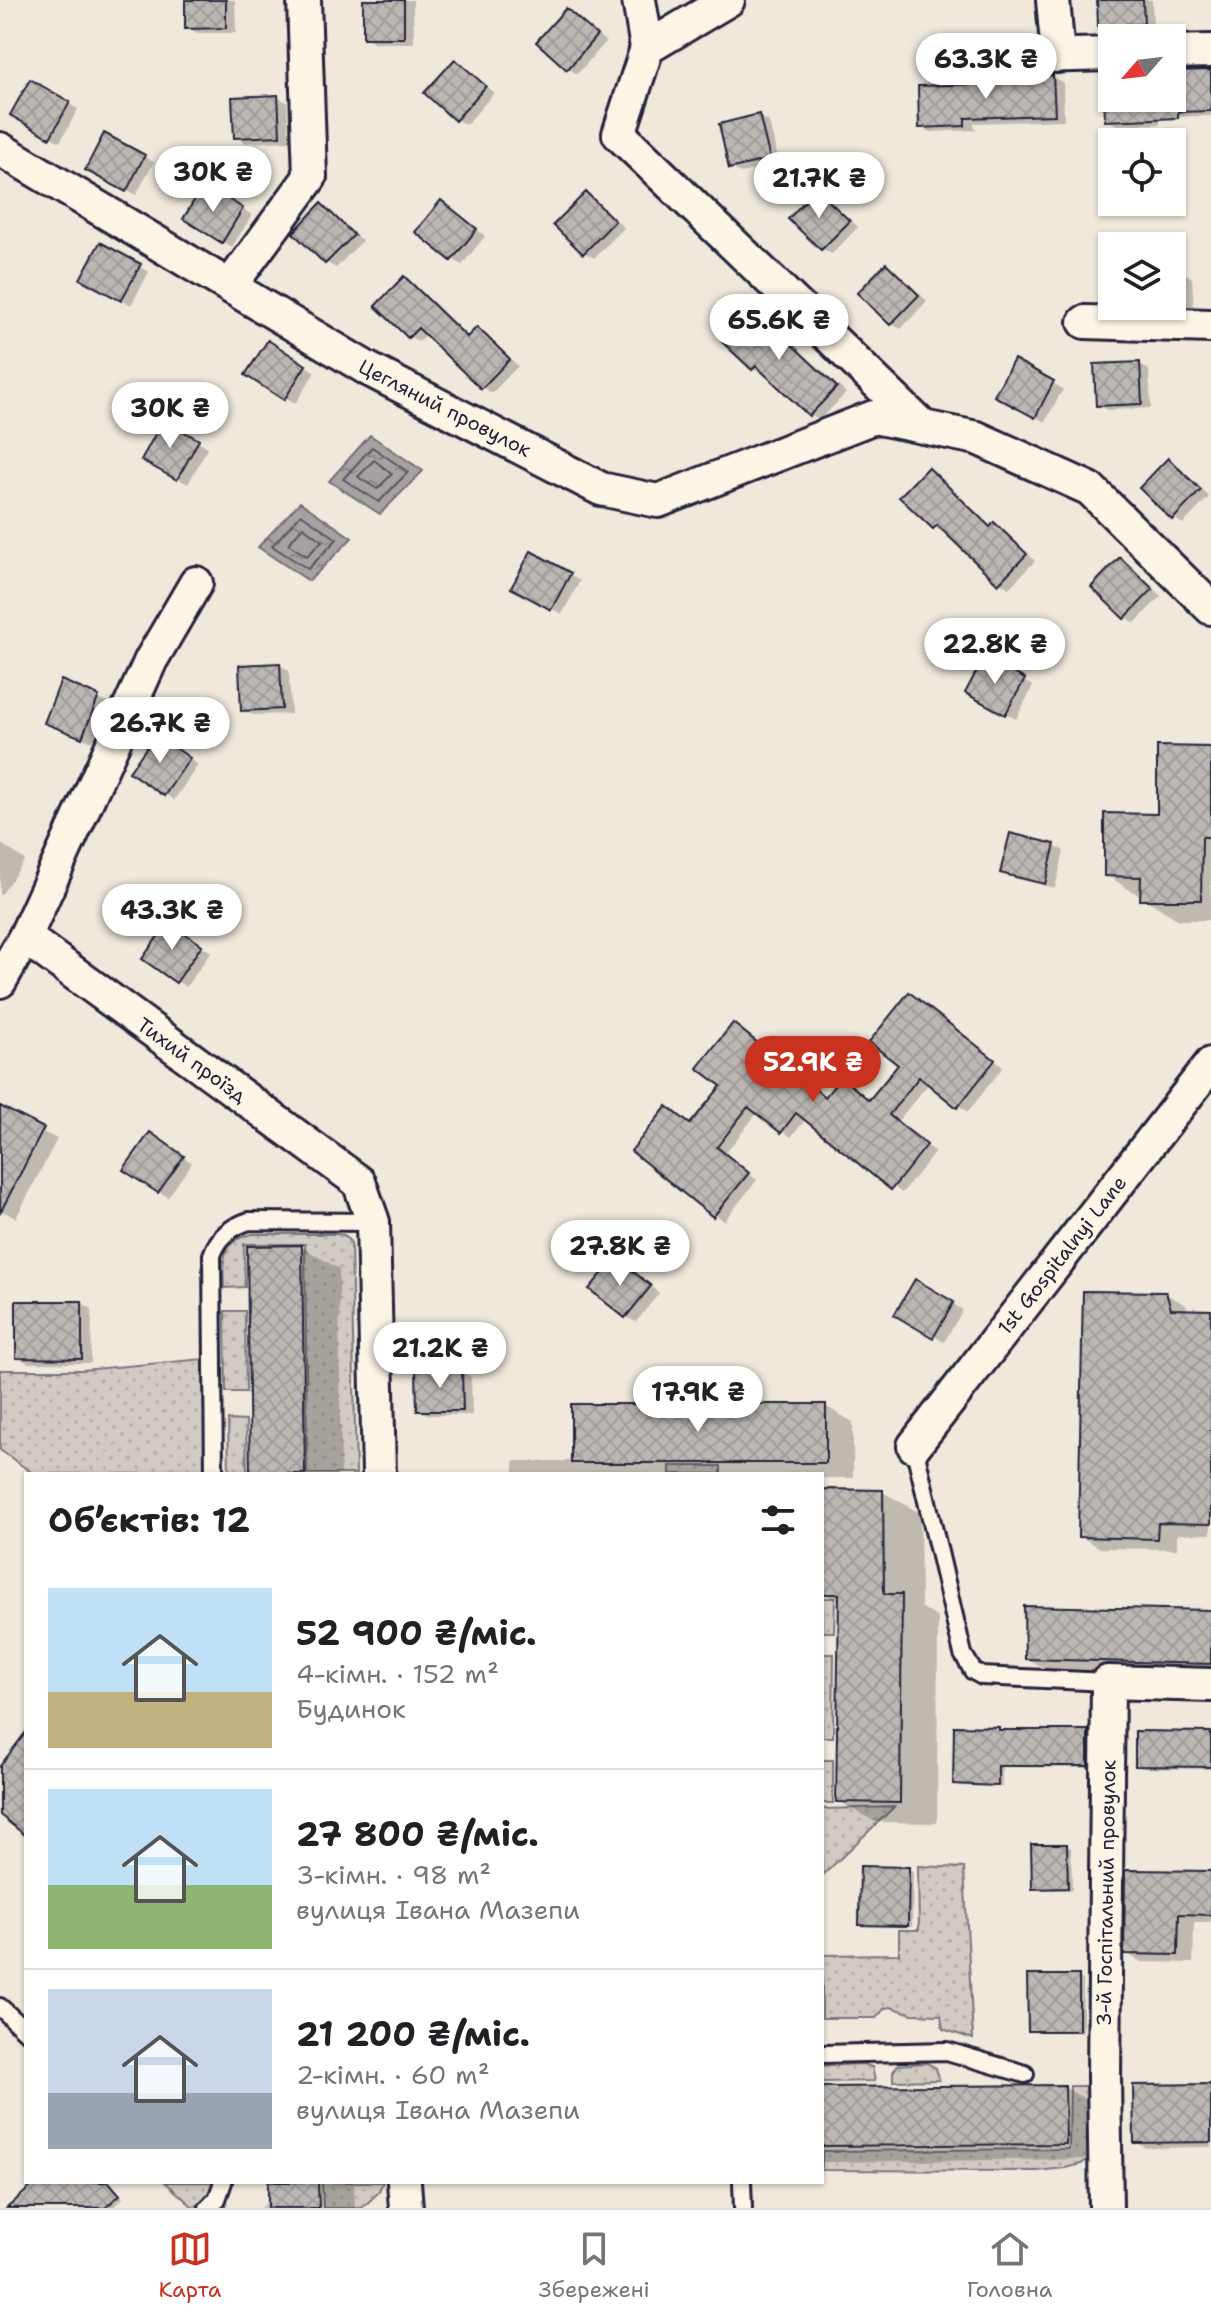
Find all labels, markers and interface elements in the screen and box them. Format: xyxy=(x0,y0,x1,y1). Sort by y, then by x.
north arrow xyxy=(1098,24,1186,112)
map controls xyxy=(1098,24,1186,320)
pin: 63.3K ₴ xyxy=(912,33,1060,101)
text: 63.3K ₴ xyxy=(934,41,1038,76)
button: locate xyxy=(1098,128,1186,216)
pin: 30K ₴ xyxy=(157,146,269,214)
pin: 21.7K ₴ xyxy=(745,152,893,220)
text: 30K ₴ xyxy=(173,154,253,189)
text: 21.7K ₴ xyxy=(772,160,866,195)
button: layers xyxy=(1098,232,1186,320)
pin: 65.6K ₴ xyxy=(705,294,853,362)
text: 65.6K ₴ xyxy=(728,302,830,337)
street label: Цегляний провулок xyxy=(354,353,536,463)
pin: 30K ₴ xyxy=(114,382,226,450)
text: 30K ₴ xyxy=(130,390,210,425)
pin: 22.8K ₴ xyxy=(921,618,1069,686)
text: 22.8K ₴ xyxy=(942,626,1048,661)
pin: 26.7K ₴ xyxy=(86,697,234,765)
text: 26.7K ₴ xyxy=(109,705,211,740)
pin: 43.3K ₴ xyxy=(98,884,246,952)
text: 43.3K ₴ xyxy=(120,892,224,927)
street label: Тихий проїзд xyxy=(132,1012,252,1109)
pin: 52.9K ₴ xyxy=(739,1036,887,1104)
text: 52.9K ₴ xyxy=(763,1044,863,1079)
street label: 1st Gospitalnyi Lane xyxy=(992,1170,1132,1340)
pin: 27.8K ₴ xyxy=(546,1220,694,1288)
text: 27.8K ₴ xyxy=(569,1228,671,1263)
pin: 21.2K ₴ xyxy=(366,1322,514,1390)
text: 21.2K ₴ xyxy=(391,1330,489,1365)
pin: 17.9K ₴ xyxy=(624,1366,772,1434)
text: 17.9K ₴ xyxy=(651,1374,745,1409)
text: Об’єктів: 12 xyxy=(48,1497,250,1543)
icon: filters xyxy=(756,1498,800,1542)
text: 52 900 ₴/міс. xyxy=(296,1610,537,1656)
icon: home xyxy=(112,1620,208,1716)
text: 4-кімн. · 152 m² xyxy=(296,1656,499,1691)
text: Будинок xyxy=(296,1691,406,1726)
street label: 3-й Госпітальний провулок xyxy=(1091,1759,1121,2027)
text: 27 800 ₴/міс. xyxy=(296,1811,539,1857)
icon: home xyxy=(112,1821,208,1917)
text: 3-кімн. · 98 m² xyxy=(296,1857,491,1892)
text: вулиця Івана Мазепи xyxy=(296,1892,580,1927)
text: 21 200 ₴/міс. xyxy=(296,2011,530,2057)
icon: home xyxy=(112,2021,208,2117)
text: 2-кімн. · 60 m² xyxy=(296,2057,490,2092)
text: вулиця Івана Мазепи xyxy=(296,2092,580,2127)
tab: Карта xyxy=(158,2227,221,2304)
tab: Збережені xyxy=(538,2227,650,2304)
tab: Головна xyxy=(967,2227,1053,2304)

